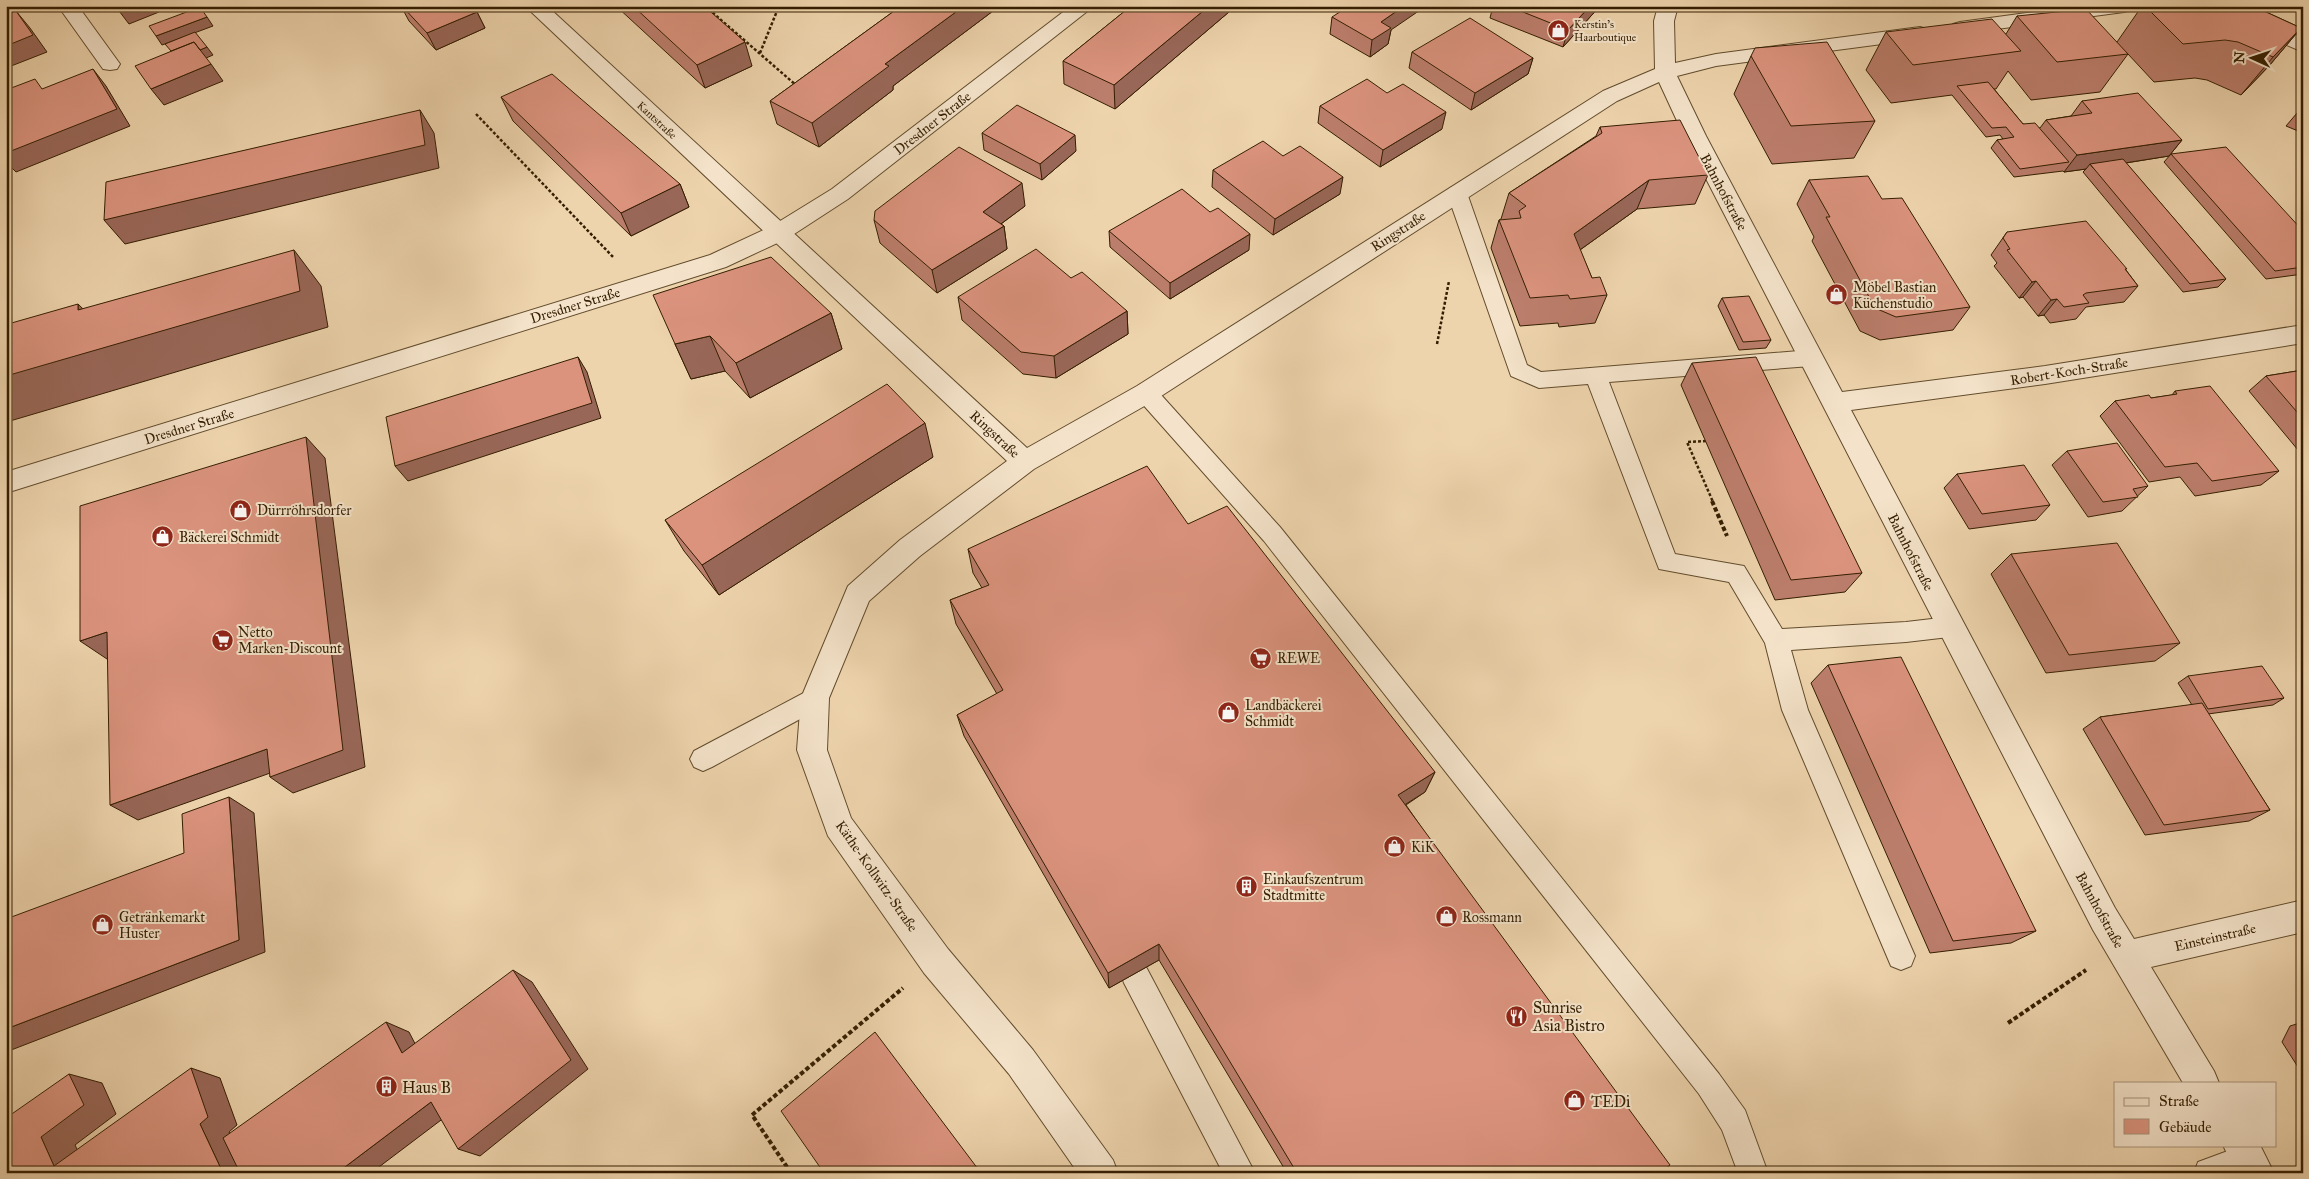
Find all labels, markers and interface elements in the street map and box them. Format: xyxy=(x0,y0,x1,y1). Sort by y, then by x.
shop icon: Kerstin's Haarboutique xyxy=(1546,18,1570,42)
place label: Kerstin's Haarboutique xyxy=(1574,18,1637,45)
north arrow xyxy=(2226,32,2276,82)
text: N xyxy=(2231,51,2248,64)
street label: Dresdner Straße xyxy=(890,88,974,159)
street label: Kantstraße xyxy=(634,99,679,142)
street label: Bahnhofstraße xyxy=(1696,151,1751,234)
street label: Ringstraße xyxy=(1368,207,1429,255)
place label: Möbel Bastian Küchenstudio xyxy=(1853,279,1937,312)
shop icon: Möbel Bastian Küchenstudio xyxy=(1825,283,1849,307)
street label: Dresdner Straße xyxy=(528,284,622,327)
street label: Robert-Koch-Straße xyxy=(2009,354,2129,389)
street label: Dresdner Straße xyxy=(142,405,236,448)
street label: Ringstraße xyxy=(966,407,1023,462)
shop icon: Dürrröhrsdorfer xyxy=(229,498,253,522)
place label: Dürrröhrsdorfer xyxy=(257,502,352,519)
street label: Bahnhofstraße xyxy=(1884,511,1937,594)
shop icon: Bäckerei Schmidt xyxy=(151,525,175,549)
place label: Bäckerei Schmidt xyxy=(179,529,279,546)
place label: Netto Marken-Discount xyxy=(238,624,342,657)
supermarket icon: Netto Marken-Discount xyxy=(210,628,234,652)
supermarket icon: REWE xyxy=(1249,646,1273,670)
place label: REWE xyxy=(1277,650,1320,667)
place label: Landbäckerei Schmidt xyxy=(1245,697,1322,730)
shop icon: Landbäckerei Schmidt xyxy=(1217,701,1241,725)
street label: Käthe-Kollwitz-Straße xyxy=(832,817,921,935)
shop icon: KiK xyxy=(1383,835,1407,859)
place label: KiK xyxy=(1411,839,1436,856)
street label: Bahnhofstraße xyxy=(2072,869,2128,951)
place label: Einkaufszentrum Stadtmitte xyxy=(1263,871,1364,904)
building icon: Einkaufszentrum Stadtmitte xyxy=(1235,875,1259,899)
shop icon: Rossmann xyxy=(1434,905,1458,929)
place label: Getränkemarkt Huster xyxy=(119,909,205,942)
place label: Rossmann xyxy=(1462,909,1522,926)
shop icon: Getränkemarkt Huster xyxy=(91,913,115,937)
street label: Einsteinstraße xyxy=(2173,920,2258,955)
place label: Sunrise Asia Bistro xyxy=(1532,998,1605,1035)
restaurant icon: Sunrise Asia Bistro xyxy=(1505,1004,1529,1028)
building icon: Haus B xyxy=(374,1075,398,1099)
place label: Haus B xyxy=(402,1078,451,1097)
legend xyxy=(2114,1082,2276,1146)
shop icon: TEDi xyxy=(1563,1089,1587,1113)
place label: TEDi xyxy=(1591,1092,1631,1111)
text: Straße xyxy=(2159,1092,2199,1110)
text: Gebäude xyxy=(2159,1118,2212,1136)

